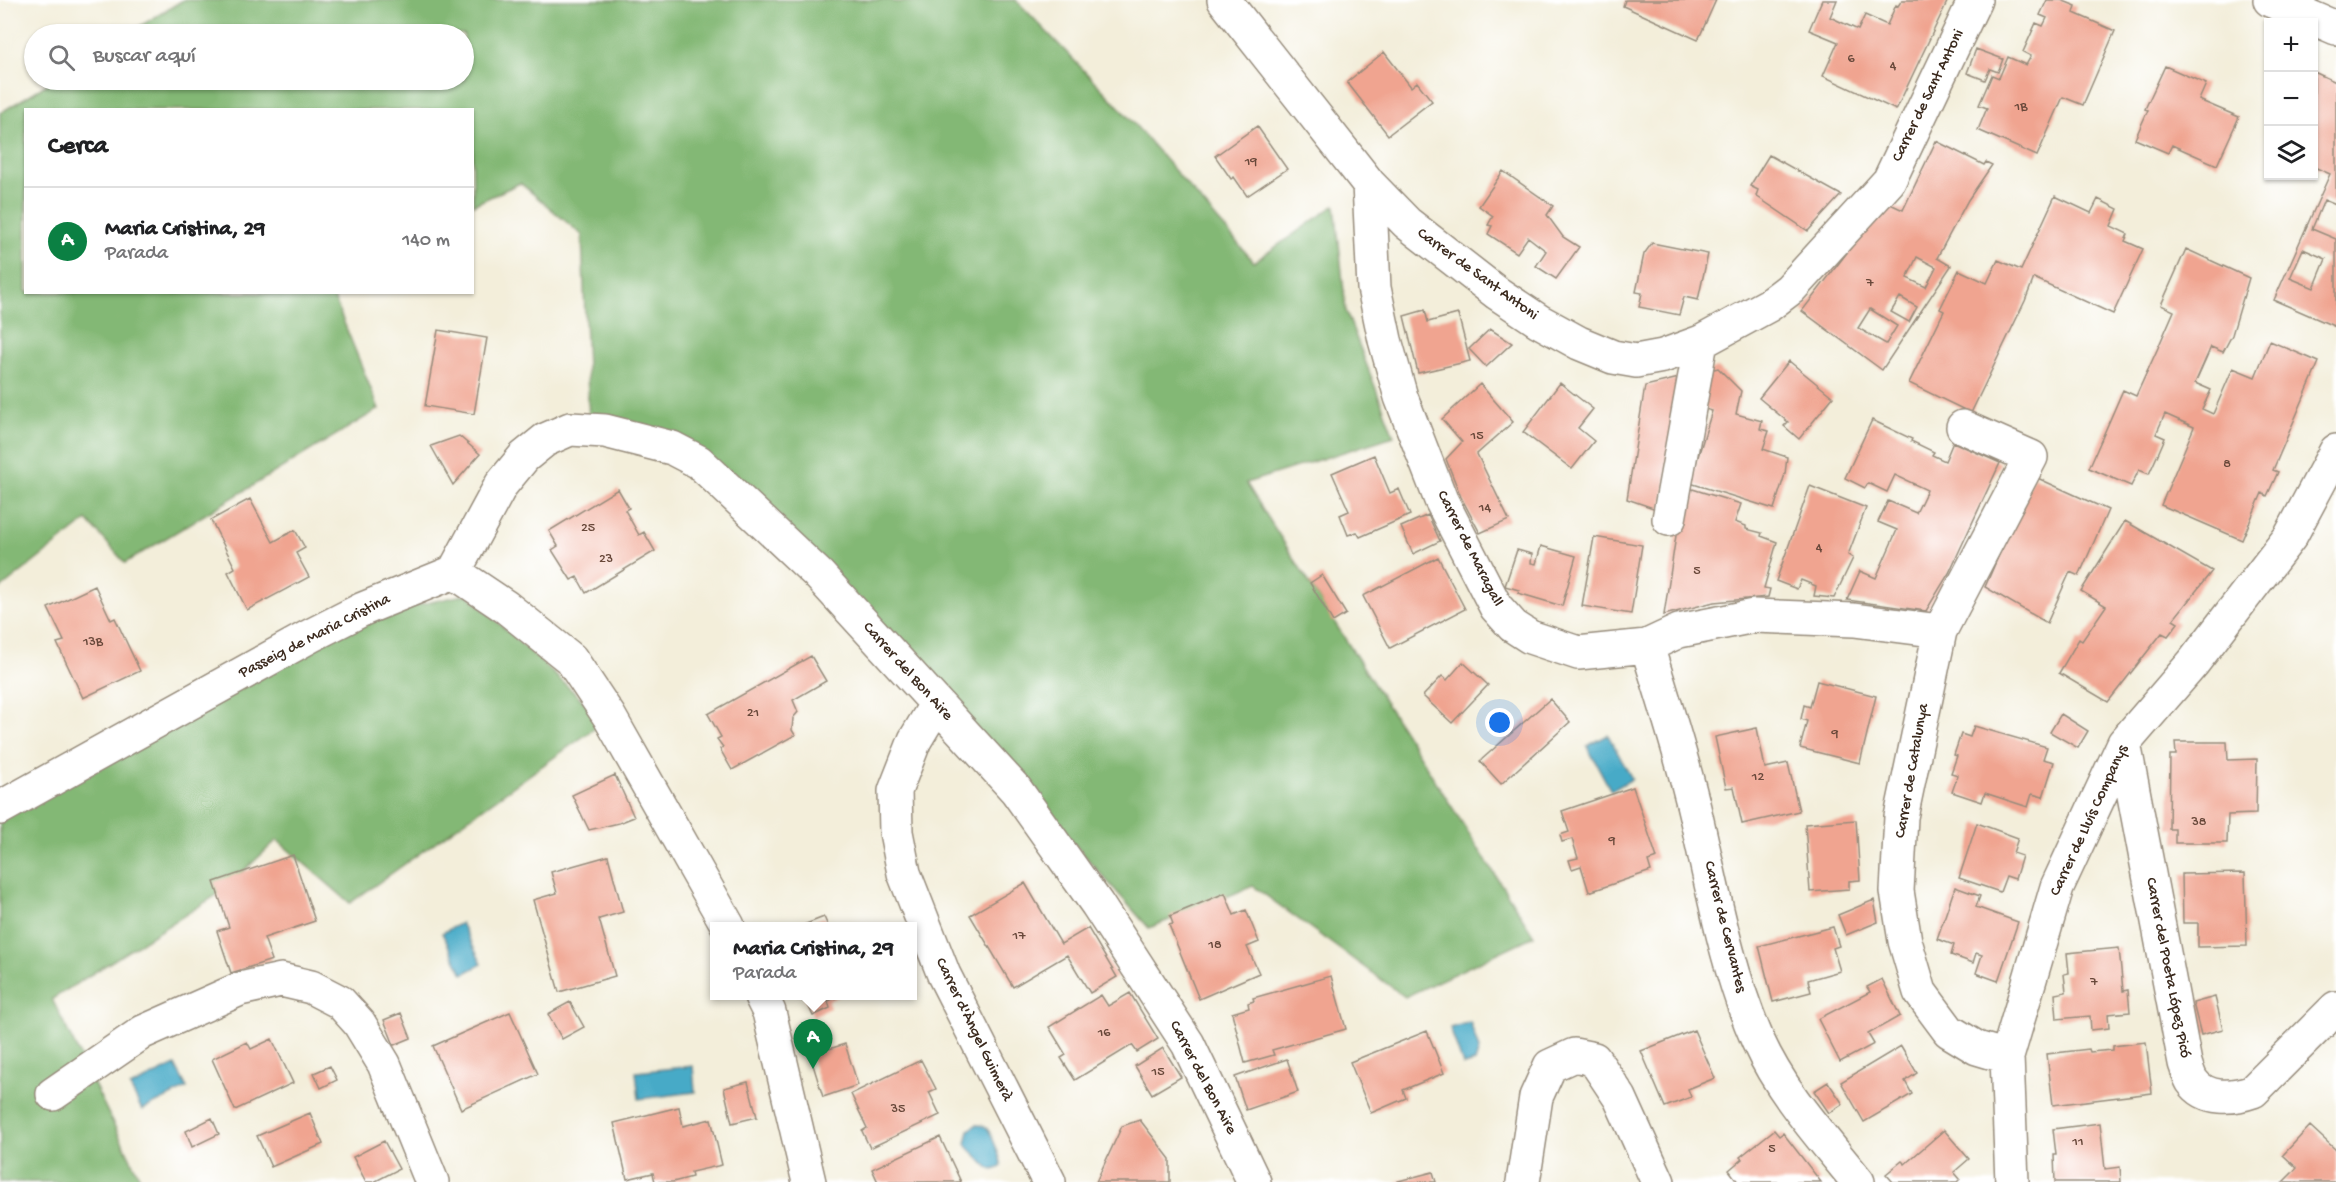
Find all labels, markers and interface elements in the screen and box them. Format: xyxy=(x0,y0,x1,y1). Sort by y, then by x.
map controls xyxy=(2264,18,2318,180)
button: + xyxy=(2264,18,2318,72)
search box xyxy=(24,24,474,90)
street label: Carrer de Sant Antoni xyxy=(1889,27,1969,165)
icon: search xyxy=(45,41,78,74)
text: Buscar aquí xyxy=(93,44,196,70)
house number: 6 xyxy=(1847,51,1855,68)
house number: 4 xyxy=(1890,58,1897,75)
button: − xyxy=(2264,72,2318,126)
house number: 1B xyxy=(2014,99,2028,116)
button: layers xyxy=(2264,126,2318,180)
text: Cerca xyxy=(48,132,108,163)
house number: 19 xyxy=(1244,154,1257,171)
text: Maria Cristina, 29 xyxy=(105,217,265,243)
street label: Carrer de Sant Antoni xyxy=(1413,225,1541,325)
text: A xyxy=(62,230,73,253)
text: 140 m xyxy=(402,230,450,253)
text: Parada xyxy=(105,243,168,266)
house number: 7 xyxy=(1865,275,1874,292)
house number: 15 xyxy=(1469,428,1484,445)
house number: 8 xyxy=(2223,456,2231,473)
street label: Carrer de Maragall xyxy=(1432,488,1506,610)
house number: 14 xyxy=(1478,500,1492,517)
house number: 25 xyxy=(581,520,595,537)
house number: 4 xyxy=(1816,540,1823,557)
house number: 23 xyxy=(599,551,613,568)
house number: 5 xyxy=(1693,563,1701,580)
street label: Passeig de Maria Cristina xyxy=(235,590,395,684)
street label: Carrer del Bon Aire xyxy=(858,619,957,726)
house number: 13B xyxy=(82,634,104,651)
street label: Carrer de Catalunya xyxy=(1892,701,1934,840)
house number: 21 xyxy=(747,705,759,722)
your location xyxy=(1485,708,1514,737)
house number: 9 xyxy=(1830,726,1839,743)
street label: Carrer de Lluís Companys xyxy=(2047,741,2134,900)
house number: 12 xyxy=(1751,769,1764,786)
house number: 38 xyxy=(2191,814,2207,831)
house number: 9 xyxy=(1607,833,1616,850)
street label: Carrer de Cervantes xyxy=(1698,859,1750,996)
street label: Carrer del Poeta López Picó xyxy=(2140,876,2194,1060)
popup xyxy=(710,922,917,1000)
house number: 17 xyxy=(1012,928,1026,945)
text: Maria Cristina, 29 xyxy=(733,937,894,963)
house number: 18 xyxy=(1207,937,1222,954)
street label: Carrer d'Àngel Guimerà xyxy=(930,955,1017,1106)
text: Parada xyxy=(733,963,796,986)
house number: 7 xyxy=(2089,974,2098,991)
street label: Carrer del Bon Aire xyxy=(1164,1018,1240,1139)
pin: A xyxy=(794,1020,832,1069)
house number: 16 xyxy=(1097,1025,1111,1042)
house number: 15 xyxy=(1150,1064,1165,1081)
house number: 35 xyxy=(890,1101,905,1118)
house number: 11 xyxy=(2071,1134,2084,1151)
house number: 5 xyxy=(1768,1141,1776,1158)

